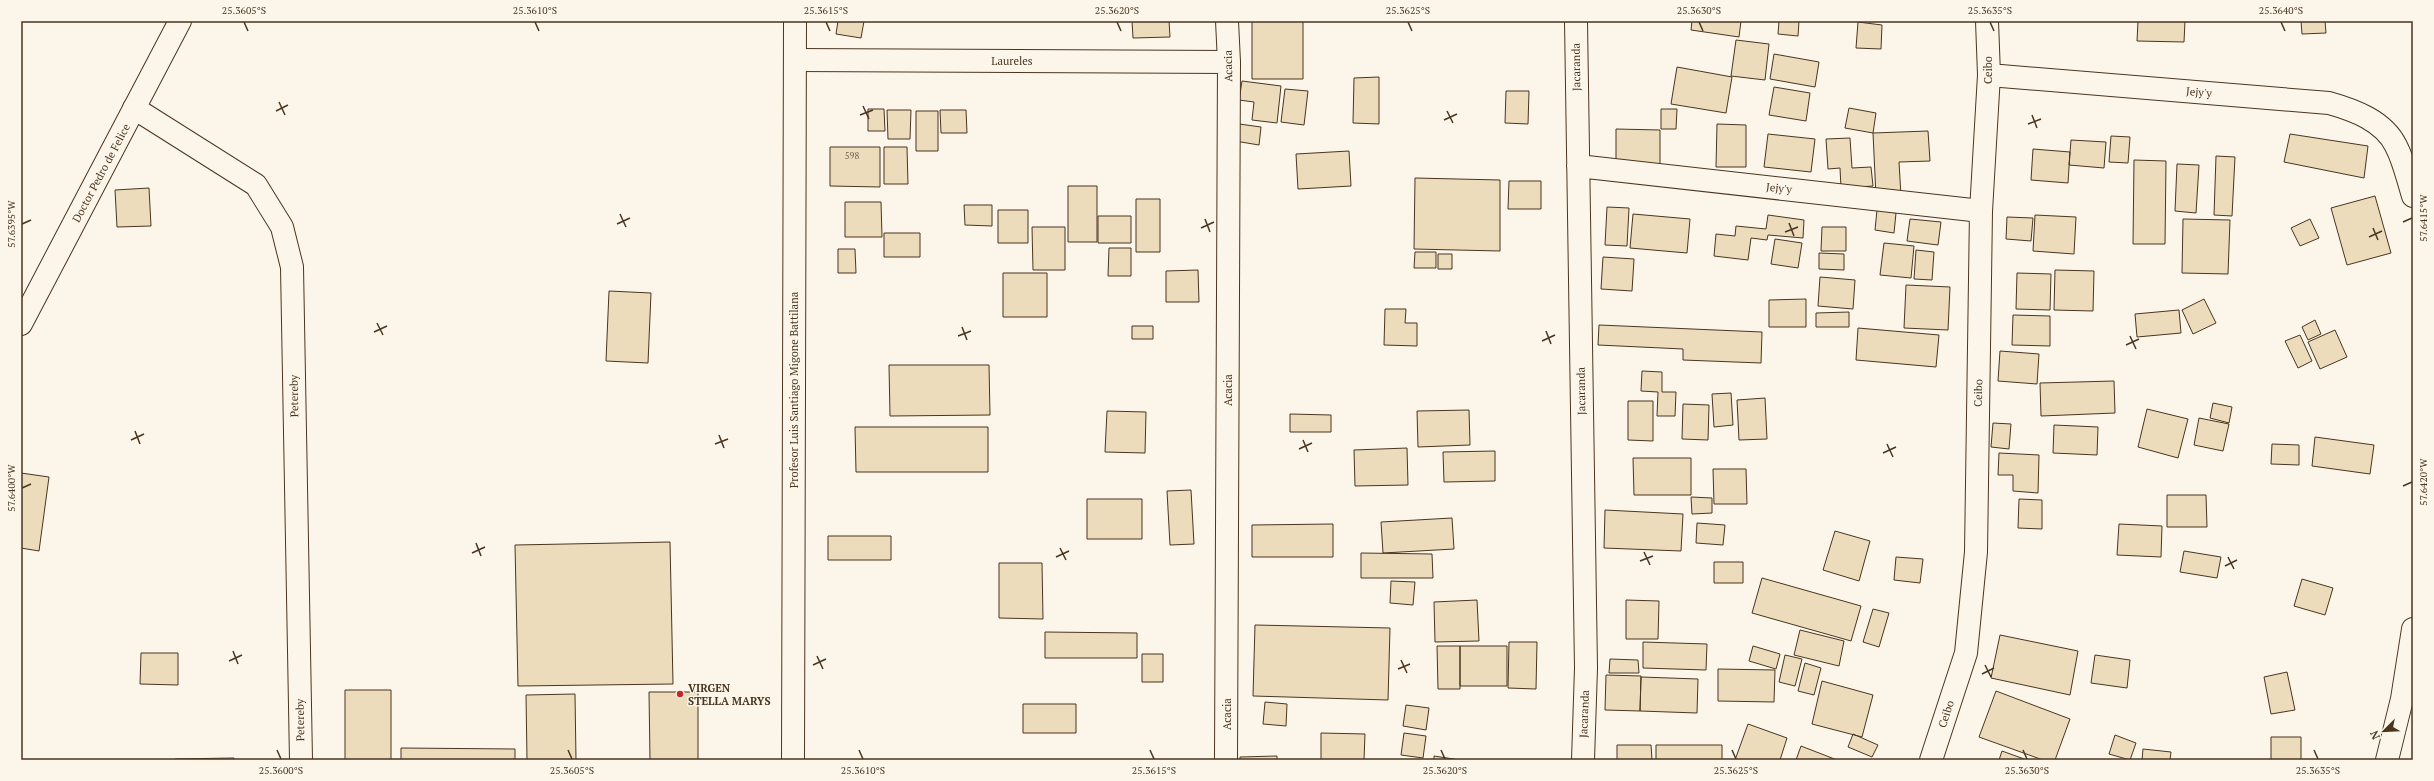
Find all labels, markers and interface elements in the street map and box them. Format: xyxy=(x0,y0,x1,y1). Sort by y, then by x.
text: 25.3605°S xyxy=(222,4,266,17)
text: 25.3610°S xyxy=(513,4,557,17)
text: 25.3615°S xyxy=(804,4,848,17)
text: 25.3620°S xyxy=(1095,4,1139,17)
text: 25.3625°S xyxy=(1386,4,1430,17)
text: 25.3630°S xyxy=(1677,4,1721,17)
text: 25.3635°S xyxy=(1968,4,2012,17)
text: 25.3640°S xyxy=(2259,4,2303,17)
street label: Jacaranda xyxy=(1569,42,1583,91)
street label: Acacia xyxy=(1221,50,1235,82)
street label: Laureles xyxy=(991,54,1033,68)
street label: Ceibo xyxy=(1981,56,1995,84)
street label: Jejy'y xyxy=(2185,84,2213,100)
street label: Doctor Pedro de Felice xyxy=(69,121,133,225)
house number: 598 xyxy=(845,150,859,162)
street label: Jejy'y xyxy=(1765,180,1793,196)
text: 57.6415°W xyxy=(2417,194,2430,242)
text: 57.6395°W xyxy=(5,200,18,248)
street label: Profesor Luis Santiago Migone Battilana xyxy=(787,291,801,488)
street label: Jacaranda xyxy=(1574,366,1588,415)
street label: Petereby xyxy=(287,374,301,417)
street label: Acacia xyxy=(1221,374,1235,406)
street label: Ceibo xyxy=(1971,379,1985,407)
text: 57.6420°W xyxy=(2417,458,2430,506)
text: 57.6400°W xyxy=(5,464,18,512)
place label: VIRGEN STELLA MARYS xyxy=(688,681,771,708)
marker: VIRGEN STELLA MARYS xyxy=(675,689,685,699)
street label: Jacaranda xyxy=(1576,689,1592,738)
street label: Petereby xyxy=(293,698,307,741)
street label: Acacia xyxy=(1220,698,1234,730)
street label: Ceibo xyxy=(1935,699,1957,729)
north arrow xyxy=(2364,711,2404,751)
text: N xyxy=(2367,728,2383,742)
text: 25.3600°S xyxy=(259,764,303,777)
text: 25.3605°S xyxy=(550,764,594,777)
text: 25.3610°S xyxy=(841,764,885,777)
text: 25.3615°S xyxy=(1132,764,1176,777)
text: 25.3620°S xyxy=(1423,764,1467,777)
text: 25.3625°S xyxy=(1714,764,1758,777)
text: 25.3630°S xyxy=(2005,764,2049,777)
text: 25.3635°S xyxy=(2296,764,2340,777)

